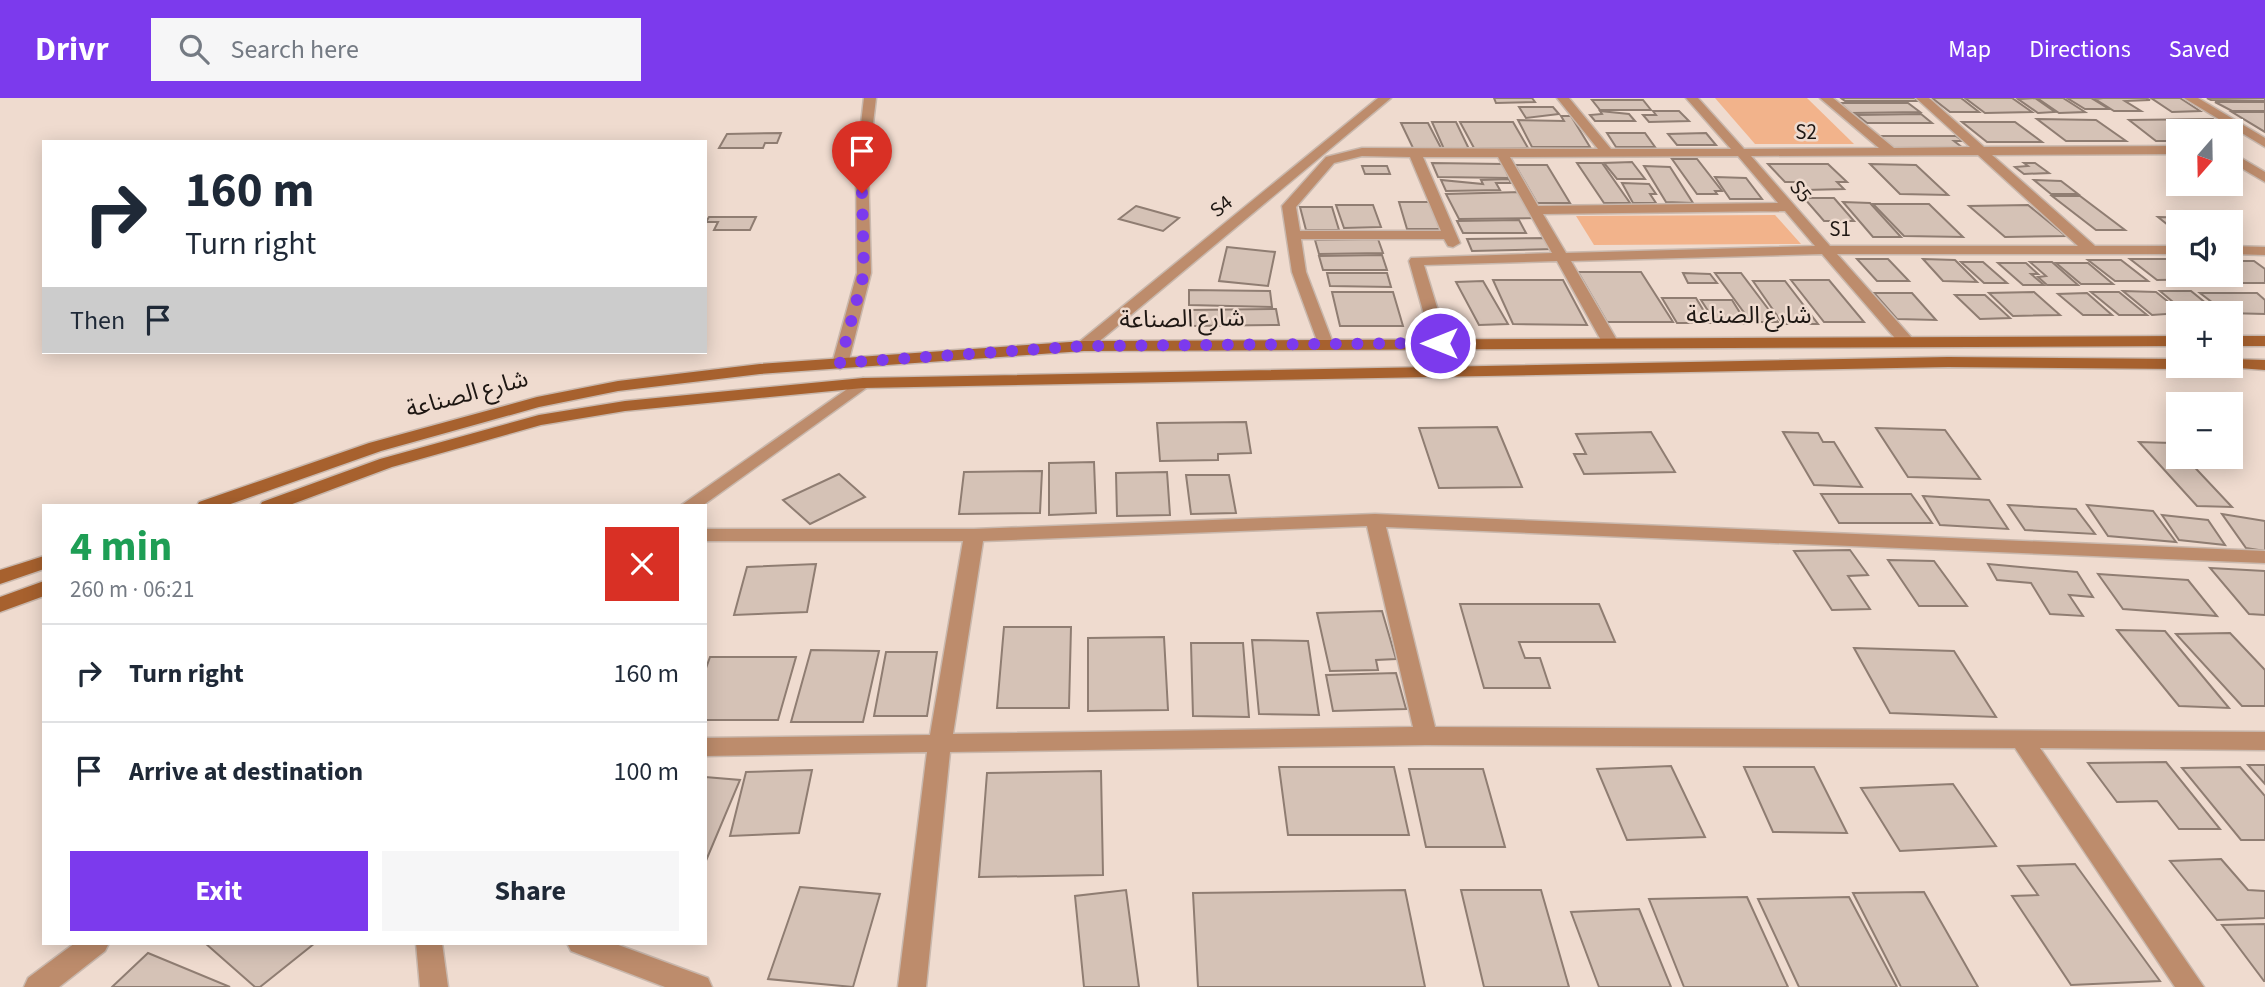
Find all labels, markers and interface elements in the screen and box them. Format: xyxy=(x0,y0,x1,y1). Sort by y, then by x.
search box xyxy=(151,18,641,81)
text: Drivr xyxy=(35,26,109,73)
icon: search xyxy=(175,30,213,68)
text: Search here xyxy=(231,31,359,68)
text: Map xyxy=(1948,32,1991,67)
text: Directions xyxy=(2029,32,2131,67)
text: Saved xyxy=(2169,32,2230,67)
street label: S2 xyxy=(1795,117,1817,147)
north arrow xyxy=(2166,119,2244,196)
map controls xyxy=(2166,119,2243,469)
pin xyxy=(832,121,892,193)
icon: arrive xyxy=(843,132,881,170)
text: 160 m xyxy=(185,156,314,226)
icon: right xyxy=(70,168,161,259)
street label: S5 xyxy=(1783,173,1819,209)
street label: S4 xyxy=(1203,188,1239,224)
button: sound xyxy=(2166,210,2243,287)
street label: S1 xyxy=(1829,214,1851,244)
text: Turn right xyxy=(185,221,316,267)
street label: شارع الصناعة xyxy=(1686,298,1812,333)
street label: شارع الصناعة xyxy=(1119,300,1245,338)
icon: arrive xyxy=(139,301,177,339)
button: + xyxy=(2166,301,2243,378)
text: Then xyxy=(70,302,125,339)
position arrow xyxy=(1403,306,1477,380)
street label: شارع الصناعة xyxy=(402,361,532,427)
button: − xyxy=(2166,392,2243,469)
text: 4 min xyxy=(70,517,172,577)
button: close xyxy=(605,527,679,601)
text: 260 m · 06:21 xyxy=(70,573,194,606)
icon: right xyxy=(70,654,108,692)
text: Turn right xyxy=(129,655,244,692)
text: 160 m xyxy=(613,655,679,692)
icon: arrive xyxy=(70,752,108,790)
text: Arrive at destination xyxy=(129,753,363,790)
text: 100 m xyxy=(613,753,679,790)
button: Exit xyxy=(70,851,368,931)
button: Share xyxy=(382,851,679,931)

